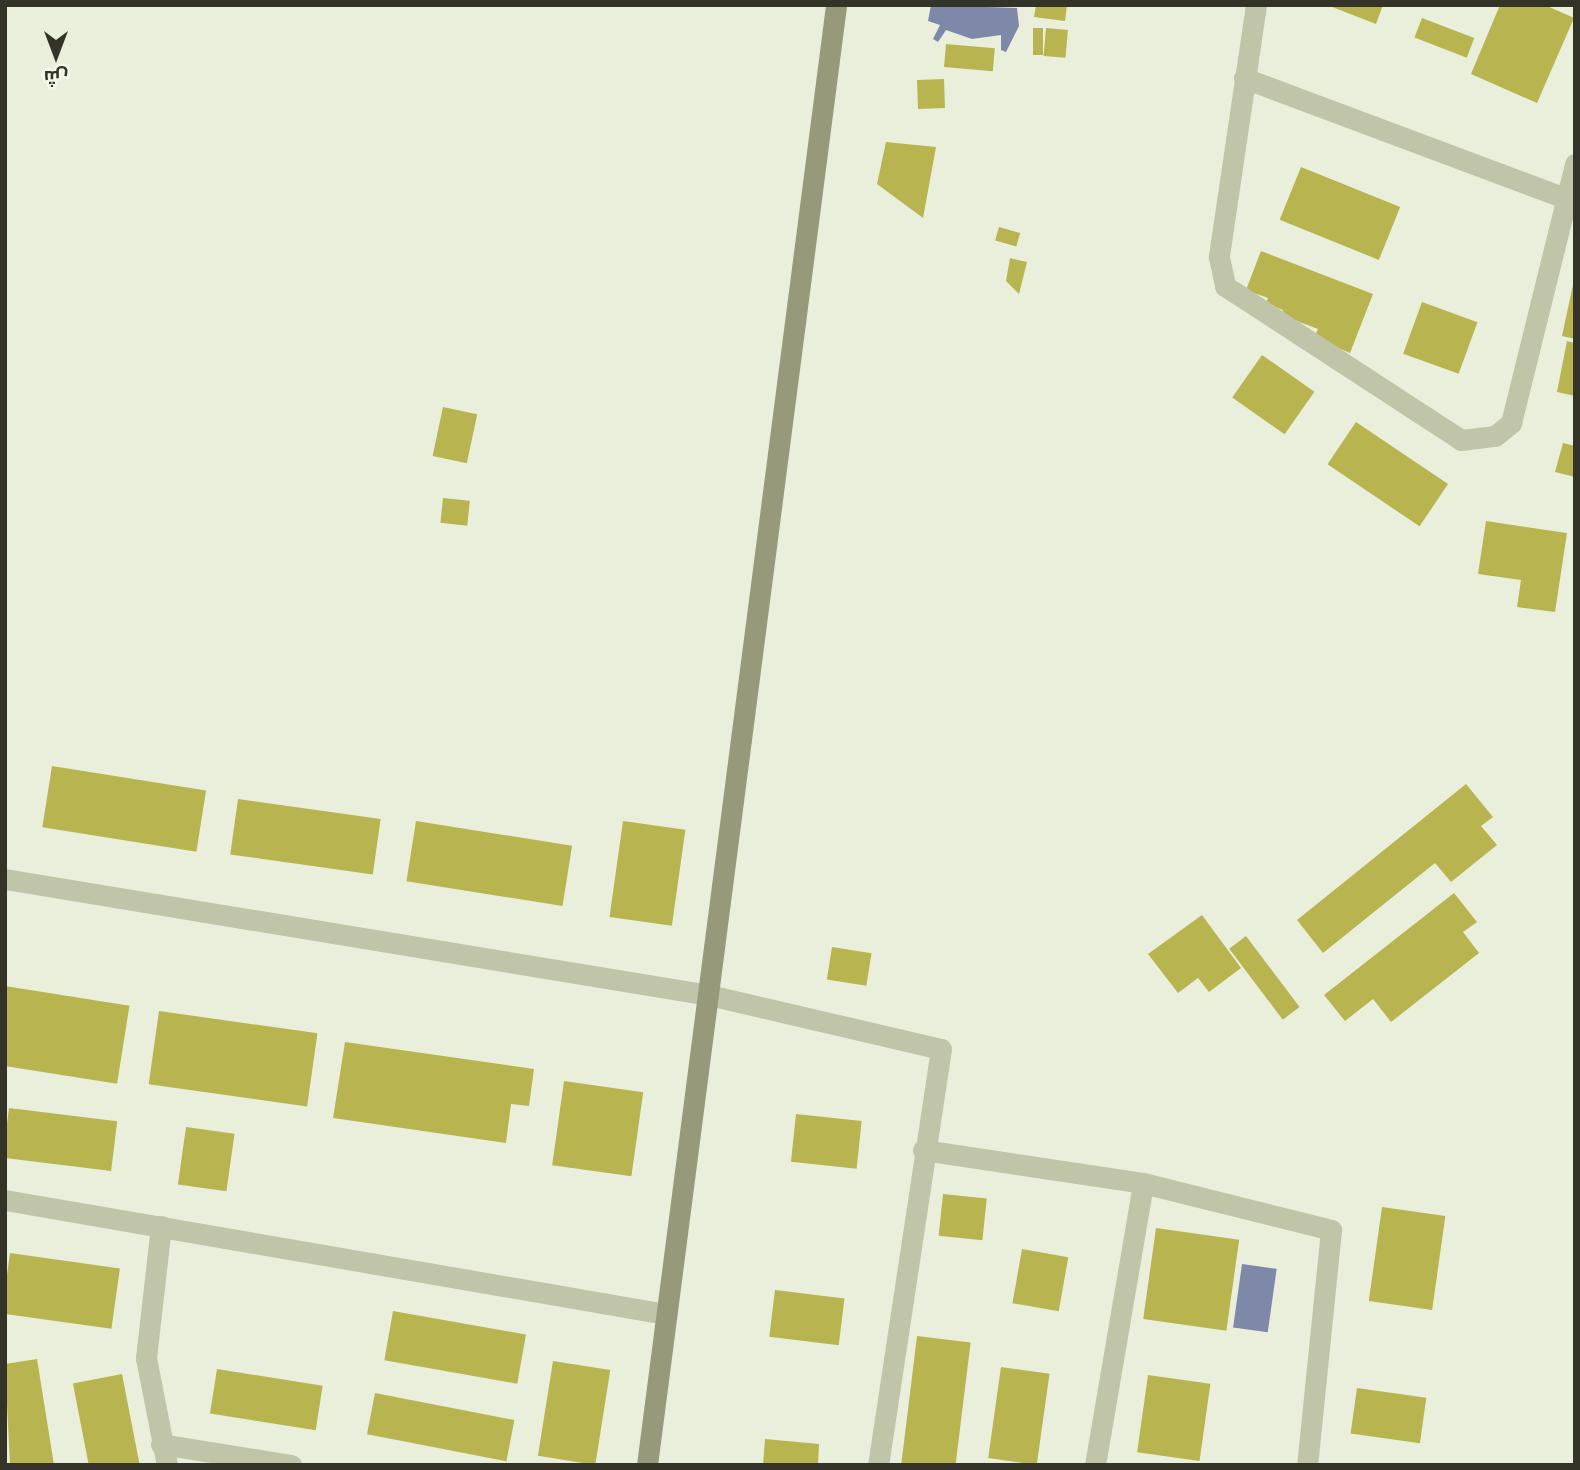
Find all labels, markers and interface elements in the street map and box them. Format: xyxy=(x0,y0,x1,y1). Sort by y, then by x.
north arrow xyxy=(21,21,91,91)
text: ش xyxy=(44,66,68,89)

